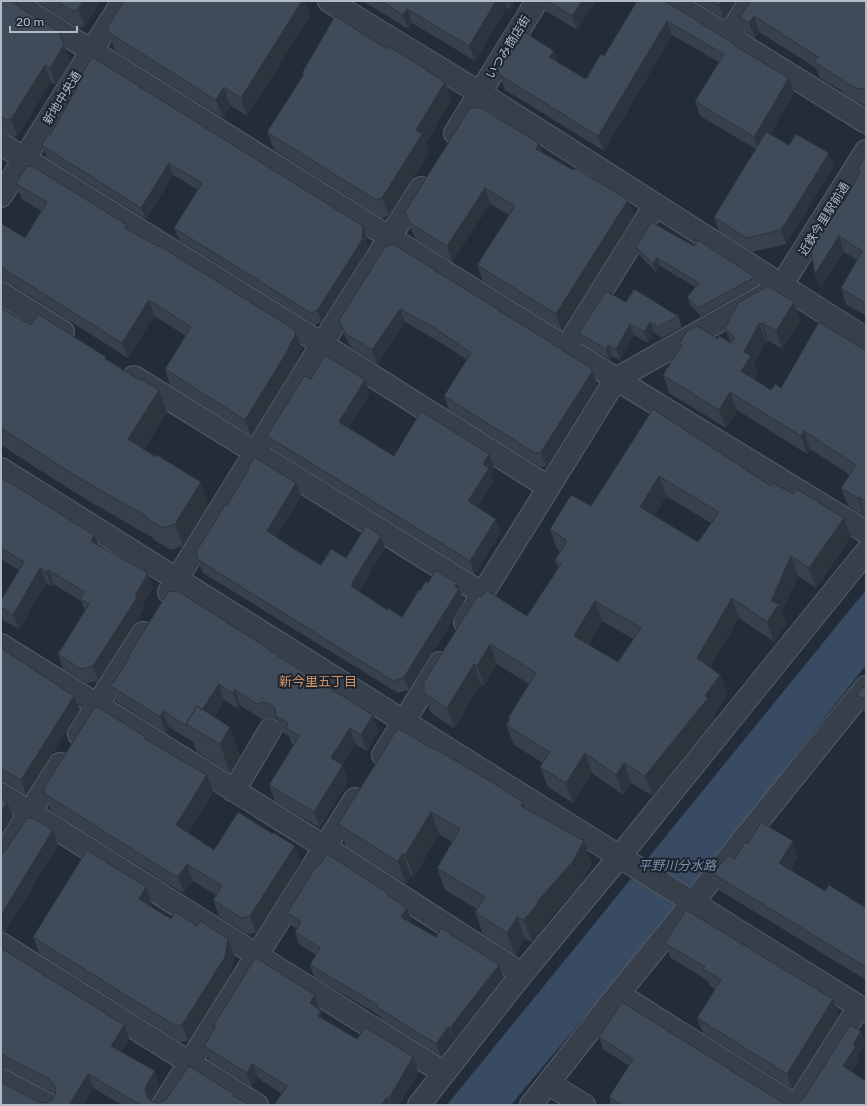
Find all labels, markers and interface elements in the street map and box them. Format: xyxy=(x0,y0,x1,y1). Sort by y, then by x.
scale bar xyxy=(10,8,77,34)
street label: いつみ商店街 xyxy=(483,13,533,81)
text: 20 m xyxy=(16,15,44,29)
street label: 新地中央通 xyxy=(40,69,84,127)
street label: 近鉄今里駅前通 xyxy=(796,180,852,258)
district label: 新今里五丁目 xyxy=(279,674,357,689)
water label: 平野川分水路 xyxy=(638,858,717,873)

